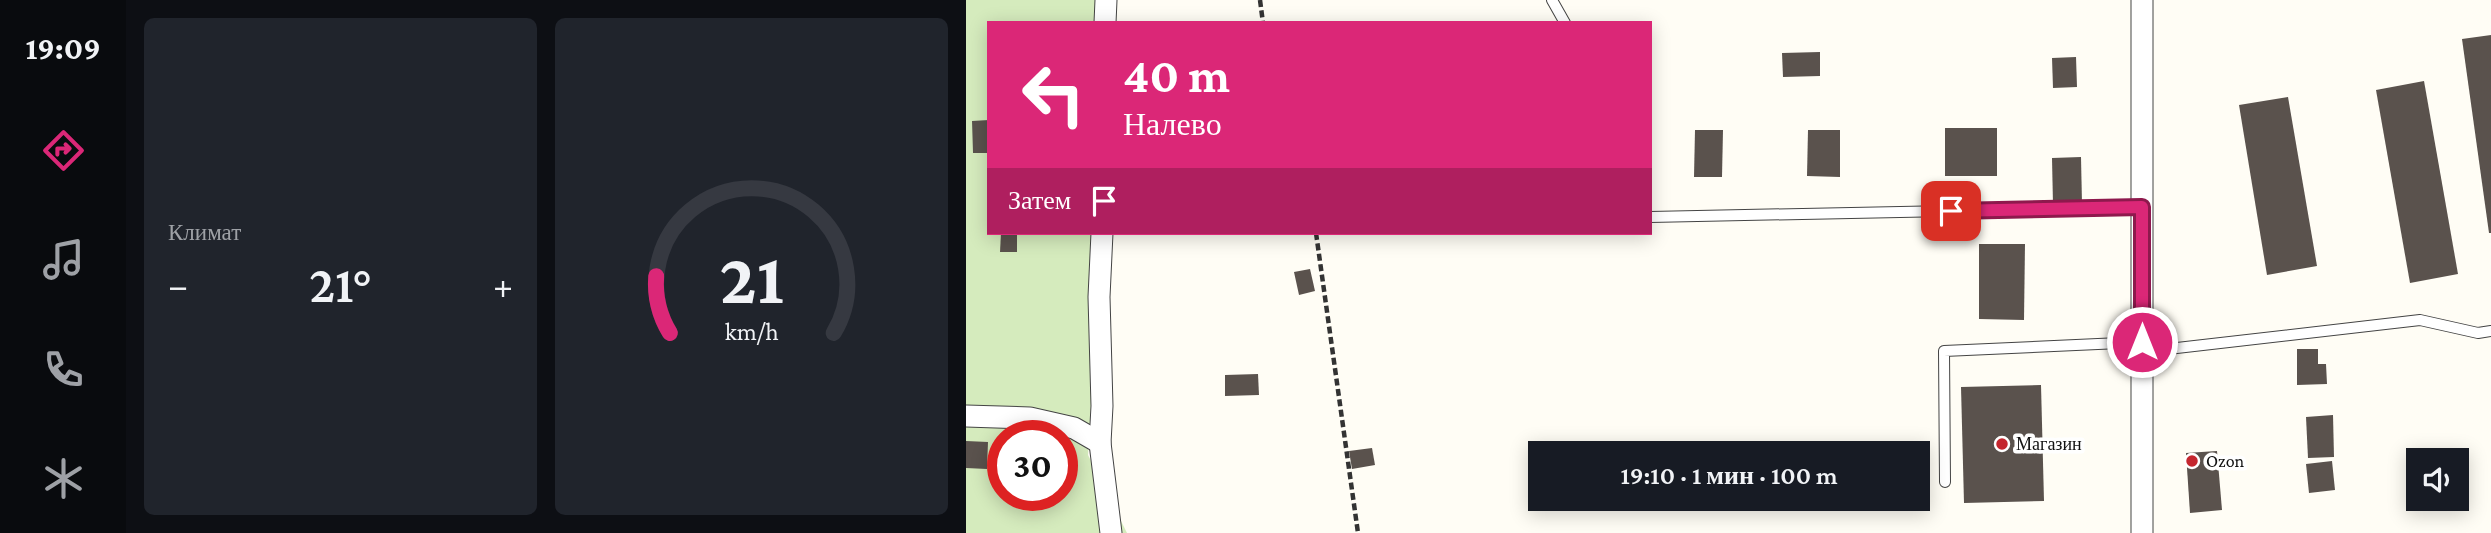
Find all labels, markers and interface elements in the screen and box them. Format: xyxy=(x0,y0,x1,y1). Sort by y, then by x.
text: 19:09 xyxy=(25,30,101,66)
text: 40 m xyxy=(1123,48,1230,103)
icon: left xyxy=(1008,49,1099,140)
text: Налево xyxy=(1123,106,1222,142)
icon: directions xyxy=(39,126,88,175)
pin xyxy=(1921,181,1981,241)
icon: arrive xyxy=(1085,182,1123,220)
text: Затем xyxy=(1008,186,1071,215)
icon: arrive xyxy=(1932,192,1970,230)
text: Климат xyxy=(168,219,241,245)
icon: music xyxy=(39,235,88,284)
text: 21 xyxy=(719,238,784,319)
text: 21° xyxy=(309,255,372,313)
text: − xyxy=(168,264,188,306)
text: + xyxy=(493,264,513,306)
position arrow xyxy=(2105,305,2179,379)
text: km/h xyxy=(725,317,778,344)
icon: phone xyxy=(39,345,88,394)
speed limit sign: 30 xyxy=(987,420,1078,511)
place label: Магазин xyxy=(2016,434,2082,454)
marker: Магазин xyxy=(1994,436,2010,452)
map controls xyxy=(2406,448,2469,511)
button: sound xyxy=(2406,448,2469,511)
place label: Ozon xyxy=(2206,451,2245,471)
marker: Ozon xyxy=(2184,453,2200,469)
icon: climate xyxy=(39,454,88,503)
text: 19:10 · 1 мин · 100 m xyxy=(1620,461,1838,490)

